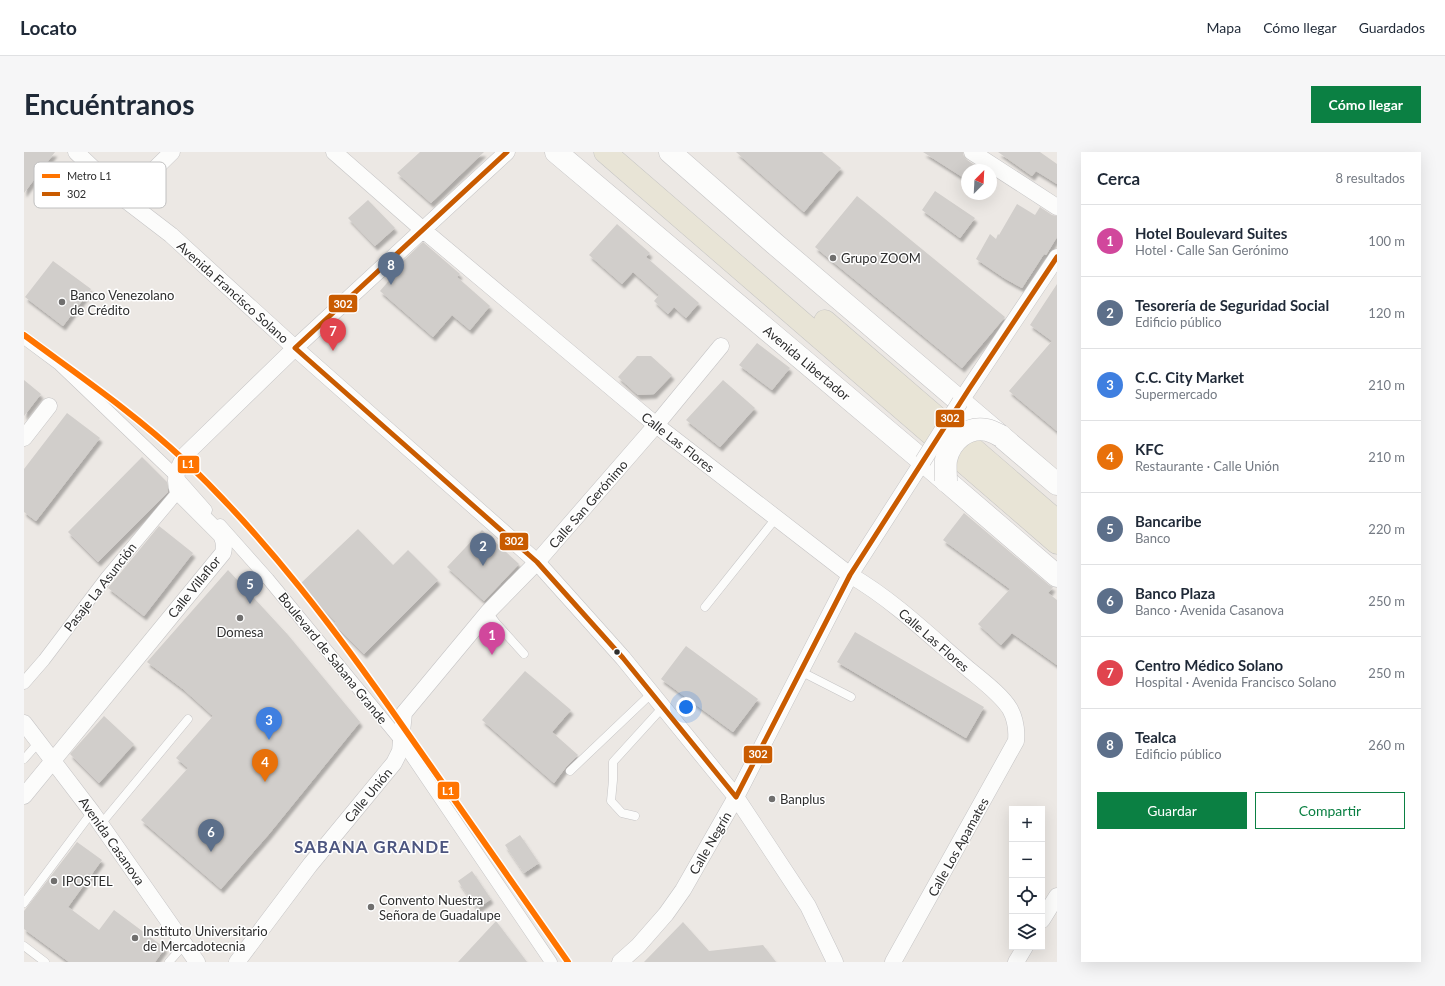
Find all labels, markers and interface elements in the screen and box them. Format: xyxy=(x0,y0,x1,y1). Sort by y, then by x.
text: Locato xyxy=(20,16,77,39)
text: Mapa xyxy=(1207,19,1241,36)
text: Cómo llegar xyxy=(1263,19,1337,36)
text: Guardados xyxy=(1359,19,1425,36)
button: Cómo llegar xyxy=(1311,86,1421,123)
text: Encuéntranos xyxy=(24,87,195,121)
legend xyxy=(34,162,166,208)
north arrow xyxy=(961,164,997,200)
text: Cerca xyxy=(1097,168,1140,189)
text: Metro L1 xyxy=(67,169,112,182)
text: 8 resultados xyxy=(1335,170,1405,186)
text: 302 xyxy=(67,187,86,200)
text: Hotel Boulevard Suites xyxy=(1135,224,1287,242)
text: 1 xyxy=(1106,233,1114,249)
text: 100 m xyxy=(1368,233,1405,249)
street label: Avenida Francisco Solano xyxy=(174,238,292,346)
text: Hotel · Calle San Gerónimo xyxy=(1135,242,1289,258)
place label: Grupo ZOOM xyxy=(841,250,921,266)
pin: 8 xyxy=(378,252,404,285)
marker: Grupo ZOOM xyxy=(828,253,838,263)
place label: Banco Venezolano de Crédito xyxy=(70,287,174,318)
line badge: 302 xyxy=(328,294,358,313)
text: Tesorería de Seguridad Social xyxy=(1135,296,1329,314)
marker: Banco Venezolano de Crédito xyxy=(57,297,67,307)
text: 302 xyxy=(333,297,353,310)
text: 2 xyxy=(1106,305,1114,321)
text: 120 m xyxy=(1368,305,1405,321)
text: Edificio público xyxy=(1135,314,1222,330)
pin: 7 xyxy=(320,318,346,351)
street label: Avenida Libertador xyxy=(760,322,854,404)
text: C.C. City Market xyxy=(1135,368,1244,386)
text: 3 xyxy=(1106,377,1114,393)
text: 210 m xyxy=(1368,377,1405,393)
text: Supermercado xyxy=(1135,386,1217,402)
street label: Calle Las Flores xyxy=(638,409,718,476)
line badge: 302 xyxy=(935,409,965,428)
text: 302 xyxy=(940,411,960,424)
text: KFC xyxy=(1135,440,1164,458)
text: 4 xyxy=(1106,449,1114,465)
text: 210 m xyxy=(1368,449,1405,465)
line badge: L1 xyxy=(177,455,200,474)
street label: Calle San Gerónimo xyxy=(545,456,631,552)
text: L1 xyxy=(182,457,194,470)
text: Restaurante · Calle Unión xyxy=(1135,458,1279,474)
text: Bancaribe xyxy=(1135,512,1202,530)
text: 5 xyxy=(1106,521,1114,537)
text: 220 m xyxy=(1368,521,1405,537)
text: Banco xyxy=(1135,530,1170,546)
line badge: 302 xyxy=(499,532,529,551)
pin: 2 xyxy=(470,533,496,566)
text: 302 xyxy=(504,534,524,547)
street label: Pasaje La Asunción xyxy=(60,539,140,635)
street label: Calle Villaflor xyxy=(164,553,224,621)
pin: 5 xyxy=(237,571,263,604)
text: Banco Plaza xyxy=(1135,584,1215,602)
street label: Boulevard de Sabana Grande xyxy=(275,589,391,727)
text: 6 xyxy=(1106,593,1114,609)
text: 250 m xyxy=(1368,593,1405,609)
text: Banco · Avenida Casanova xyxy=(1135,602,1284,618)
street label: Calle Las Flores xyxy=(895,605,973,675)
marker: Domesa xyxy=(235,613,245,623)
pin: 1 xyxy=(479,622,505,655)
place label: Domesa xyxy=(217,624,263,640)
unlabelled marker xyxy=(612,647,622,657)
text: Centro Médico Solano xyxy=(1135,656,1283,674)
text: 7 xyxy=(1106,665,1114,681)
text: 250 m xyxy=(1368,665,1405,681)
text: Hospital · Avenida Francisco Solano xyxy=(1135,674,1336,690)
your location xyxy=(676,697,696,717)
pin: 3 xyxy=(256,707,282,740)
text: Tealca xyxy=(1135,728,1176,746)
text: 8 xyxy=(1106,737,1114,753)
text: 260 m xyxy=(1368,737,1405,753)
line badge: 302 xyxy=(743,745,773,764)
text: Edificio público xyxy=(1135,746,1222,762)
text: 302 xyxy=(748,747,768,760)
pin: 4 xyxy=(252,749,278,782)
street label: Calle Unión xyxy=(341,765,395,825)
line badge: L1 xyxy=(437,781,460,800)
text: L1 xyxy=(442,784,454,797)
place label: Banplus xyxy=(780,791,826,807)
button: Guardar xyxy=(1097,792,1247,829)
button: Compartir xyxy=(1255,792,1405,829)
street label: Avenida Casanova xyxy=(76,794,148,888)
marker: Banplus xyxy=(767,794,777,804)
street label: Calle Los Apamates xyxy=(924,795,992,899)
map controls xyxy=(1009,806,1045,950)
button: + xyxy=(1009,806,1045,842)
street label: Calle Negrín xyxy=(686,809,734,877)
pin: 6 xyxy=(198,819,224,852)
district label: SABANA GRANDE xyxy=(294,836,450,857)
button: − xyxy=(1009,842,1045,878)
place label: IPOSTEL xyxy=(62,873,113,889)
marker: IPOSTEL xyxy=(49,876,59,886)
button: locate xyxy=(1009,878,1045,914)
place label: Convento Nuestra Señora de Guadalupe xyxy=(379,892,501,923)
marker: Convento Nuestra Señora de Guadalupe xyxy=(366,902,376,912)
button: layers xyxy=(1009,914,1045,950)
place label: Instituto Universitario de Mercadotecnia xyxy=(143,923,268,954)
marker: Instituto Universitario de Mercadotecnia xyxy=(130,933,140,943)

